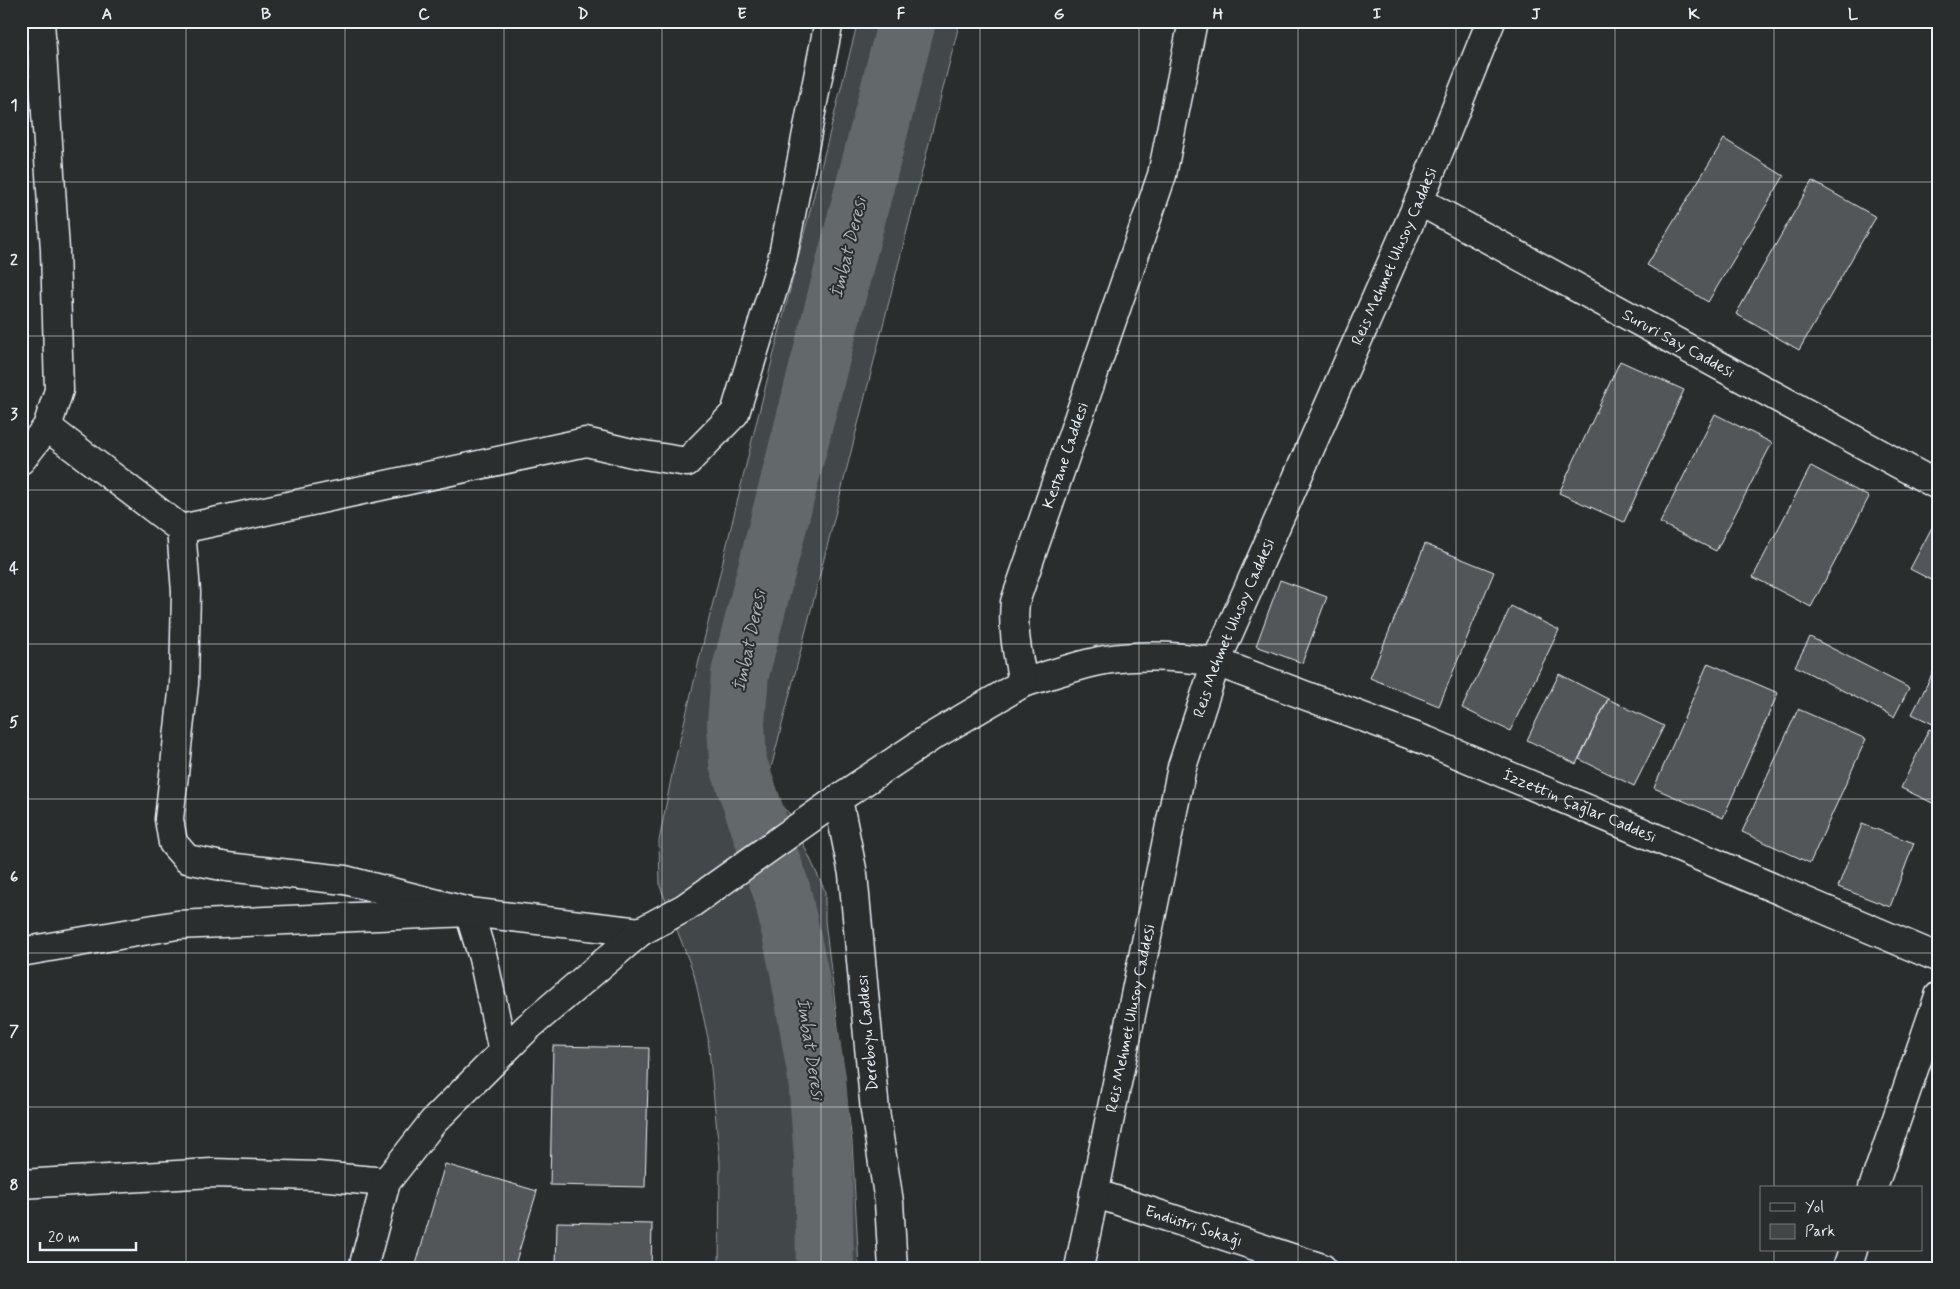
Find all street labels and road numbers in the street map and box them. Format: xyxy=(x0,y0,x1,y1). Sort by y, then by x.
street label: Reis Mehmet Ulusoy Caddesi xyxy=(1346,164,1442,348)
street label: Sururi Say Caddesi xyxy=(1619,304,1739,383)
street label: Kestane Caddesi xyxy=(1037,399,1094,511)
street label: Reis Mehmet Ulusoy Caddesi xyxy=(1188,535,1280,720)
street label: İzzettin Çağlar Caddesi xyxy=(1500,764,1660,848)
street label: Reis Mehmet Ulusoy Caddesi xyxy=(1101,922,1160,1114)
street label: Dereboyu Caddesi xyxy=(852,973,884,1092)
street label: Endüstri Sokağı xyxy=(1142,1200,1245,1252)

